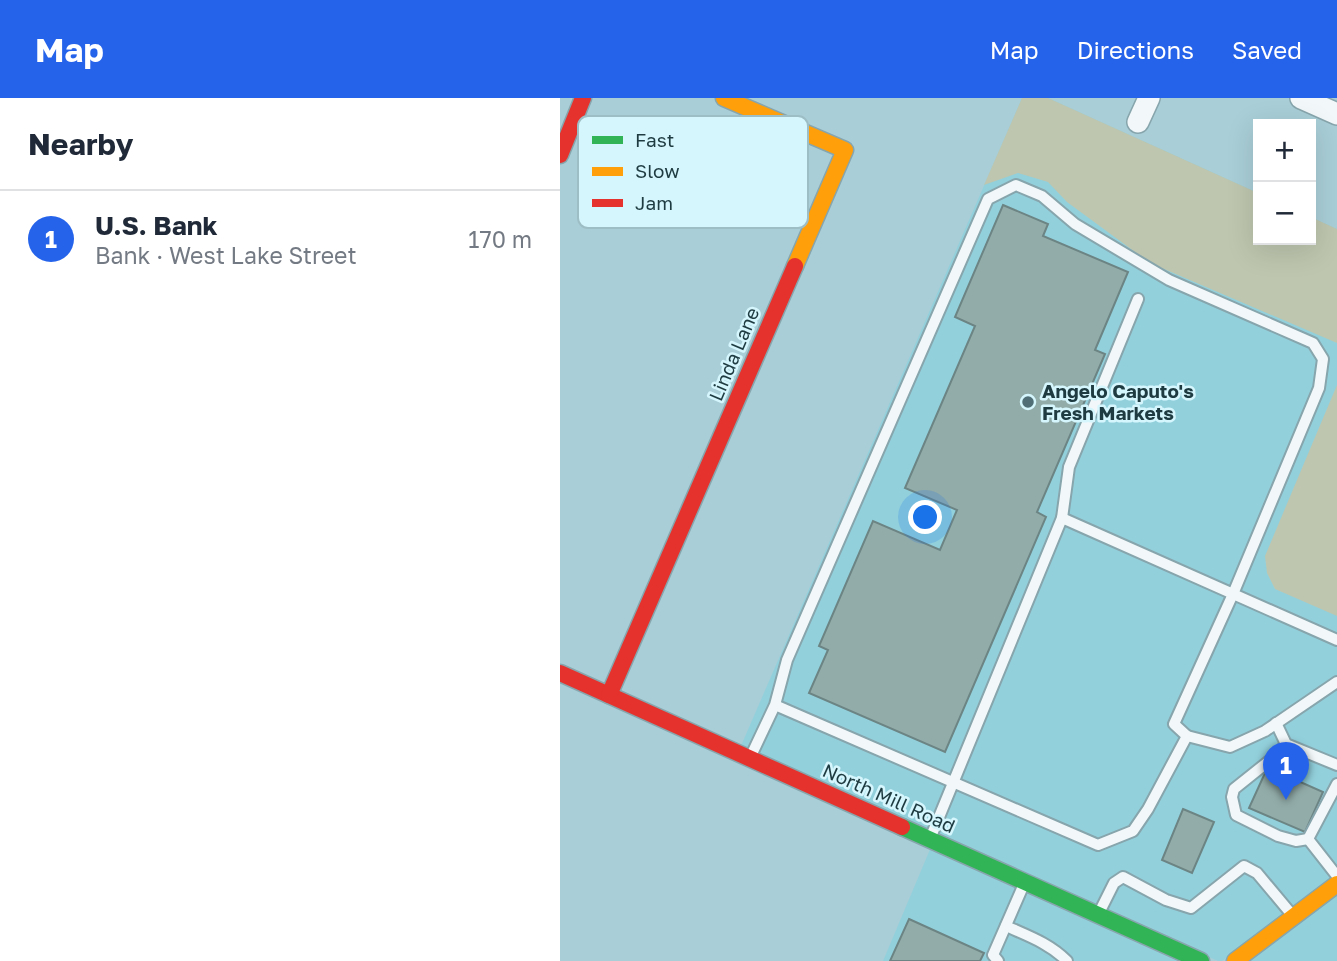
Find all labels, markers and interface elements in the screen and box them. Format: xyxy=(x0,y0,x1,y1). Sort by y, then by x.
text: Map xyxy=(35,30,104,69)
text: Map xyxy=(990,35,1039,64)
text: Directions xyxy=(1077,35,1194,64)
text: Saved xyxy=(1232,35,1302,64)
legend xyxy=(578,116,808,228)
map controls xyxy=(1253,119,1316,245)
button: + xyxy=(1253,119,1316,182)
text: Nearby xyxy=(28,126,133,162)
text: Fast xyxy=(635,128,674,151)
text: Slow xyxy=(635,159,680,182)
button: − xyxy=(1253,182,1316,245)
text: Jam xyxy=(635,191,673,214)
text: U.S. Bank xyxy=(95,210,218,241)
text: 1 xyxy=(45,225,57,253)
text: 170 m xyxy=(468,225,532,253)
text: Bank · West Lake Street xyxy=(95,241,357,269)
street label: Linda Lane xyxy=(704,304,764,404)
place label: Angelo Caputo's Fresh Markets xyxy=(1042,379,1194,424)
marker: Angelo Caputo's Fresh Markets xyxy=(1020,394,1036,410)
your location xyxy=(908,500,942,534)
pin: 1 xyxy=(1263,742,1309,800)
street label: North Mill Road xyxy=(819,758,959,837)

